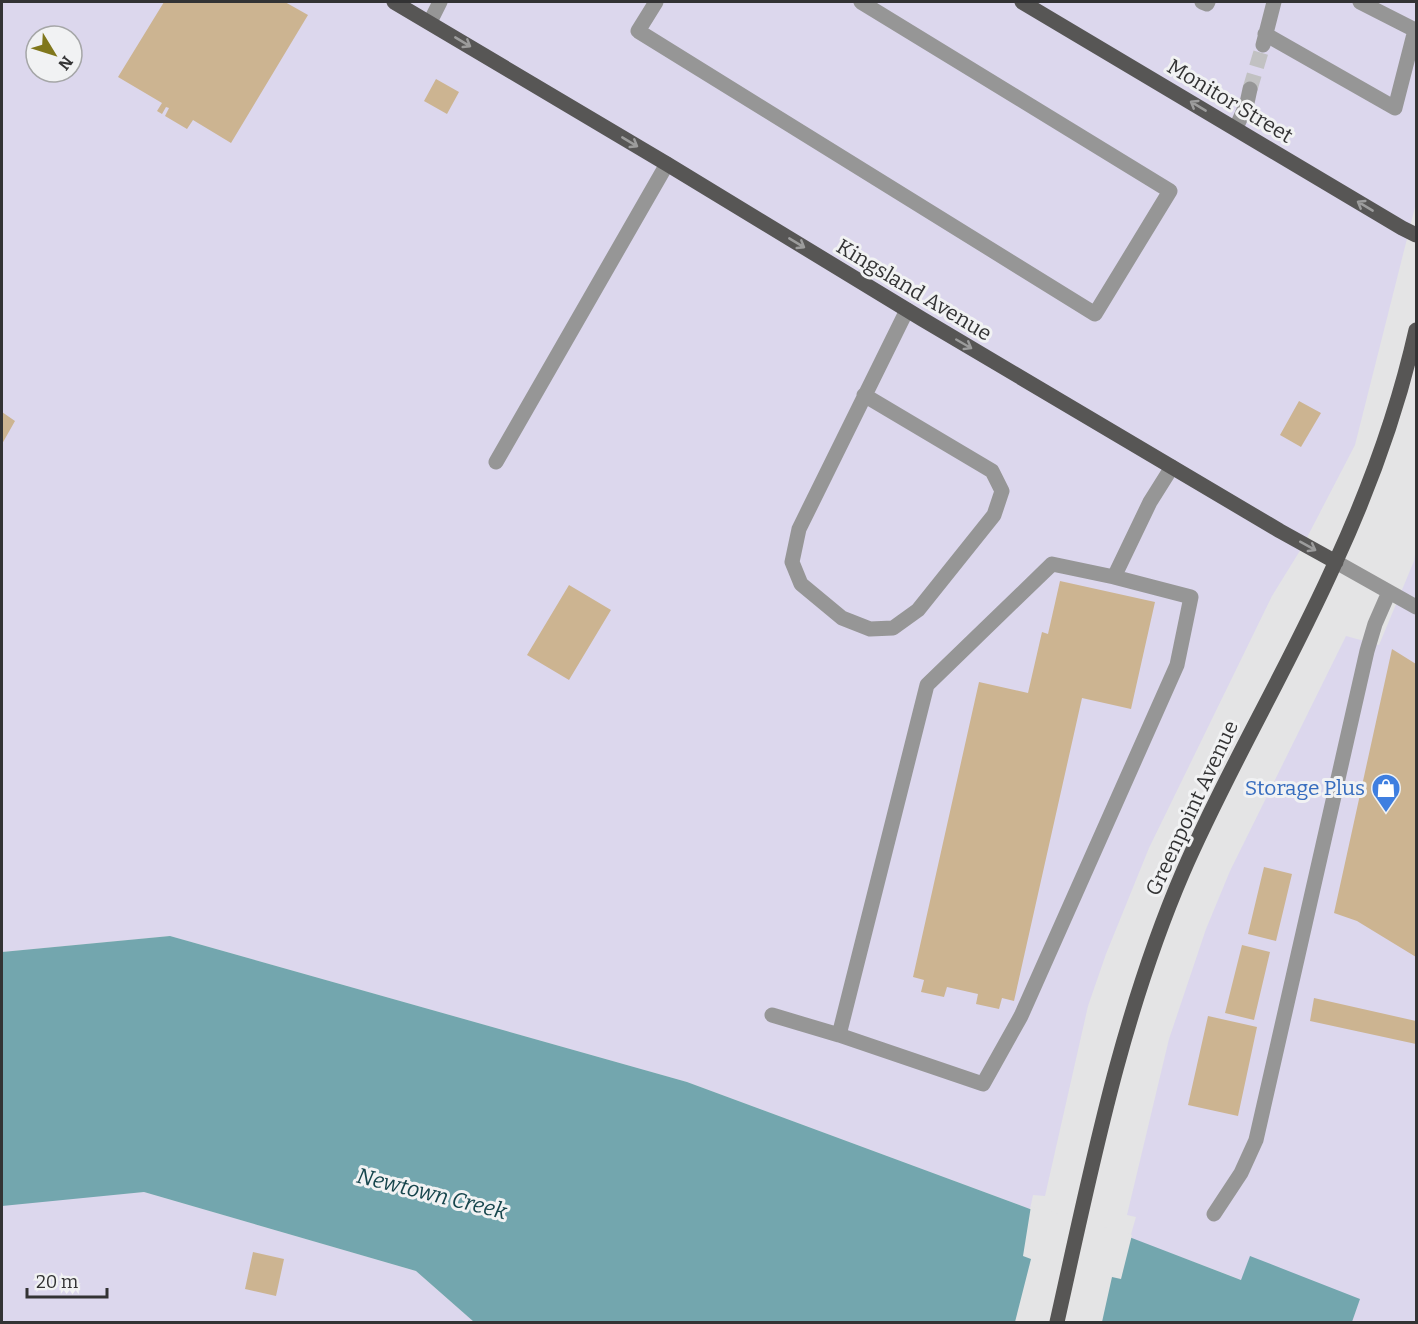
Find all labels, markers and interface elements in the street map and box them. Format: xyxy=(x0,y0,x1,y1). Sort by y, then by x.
north arrow xyxy=(24,24,84,84)
one-way arrow xyxy=(454,37,471,49)
text: N xyxy=(54,52,77,74)
street label: Monitor Street xyxy=(1162,53,1298,149)
one-way arrow xyxy=(1190,100,1207,112)
one-way arrow xyxy=(621,136,638,148)
one-way arrow xyxy=(1357,200,1374,212)
street label: Kingsland Avenue xyxy=(832,233,996,347)
one-way arrow xyxy=(788,238,805,250)
one-way arrow xyxy=(955,338,972,350)
one-way arrow xyxy=(1299,540,1316,552)
street label: Greenpoint Avenue xyxy=(1140,716,1244,900)
shop icon: Storage Plus xyxy=(1370,772,1402,814)
place label: Storage Plus xyxy=(1245,775,1365,801)
water label: Newtown Creek xyxy=(354,1162,511,1225)
scale bar xyxy=(27,1261,106,1299)
text: 20 m xyxy=(36,1271,78,1293)

